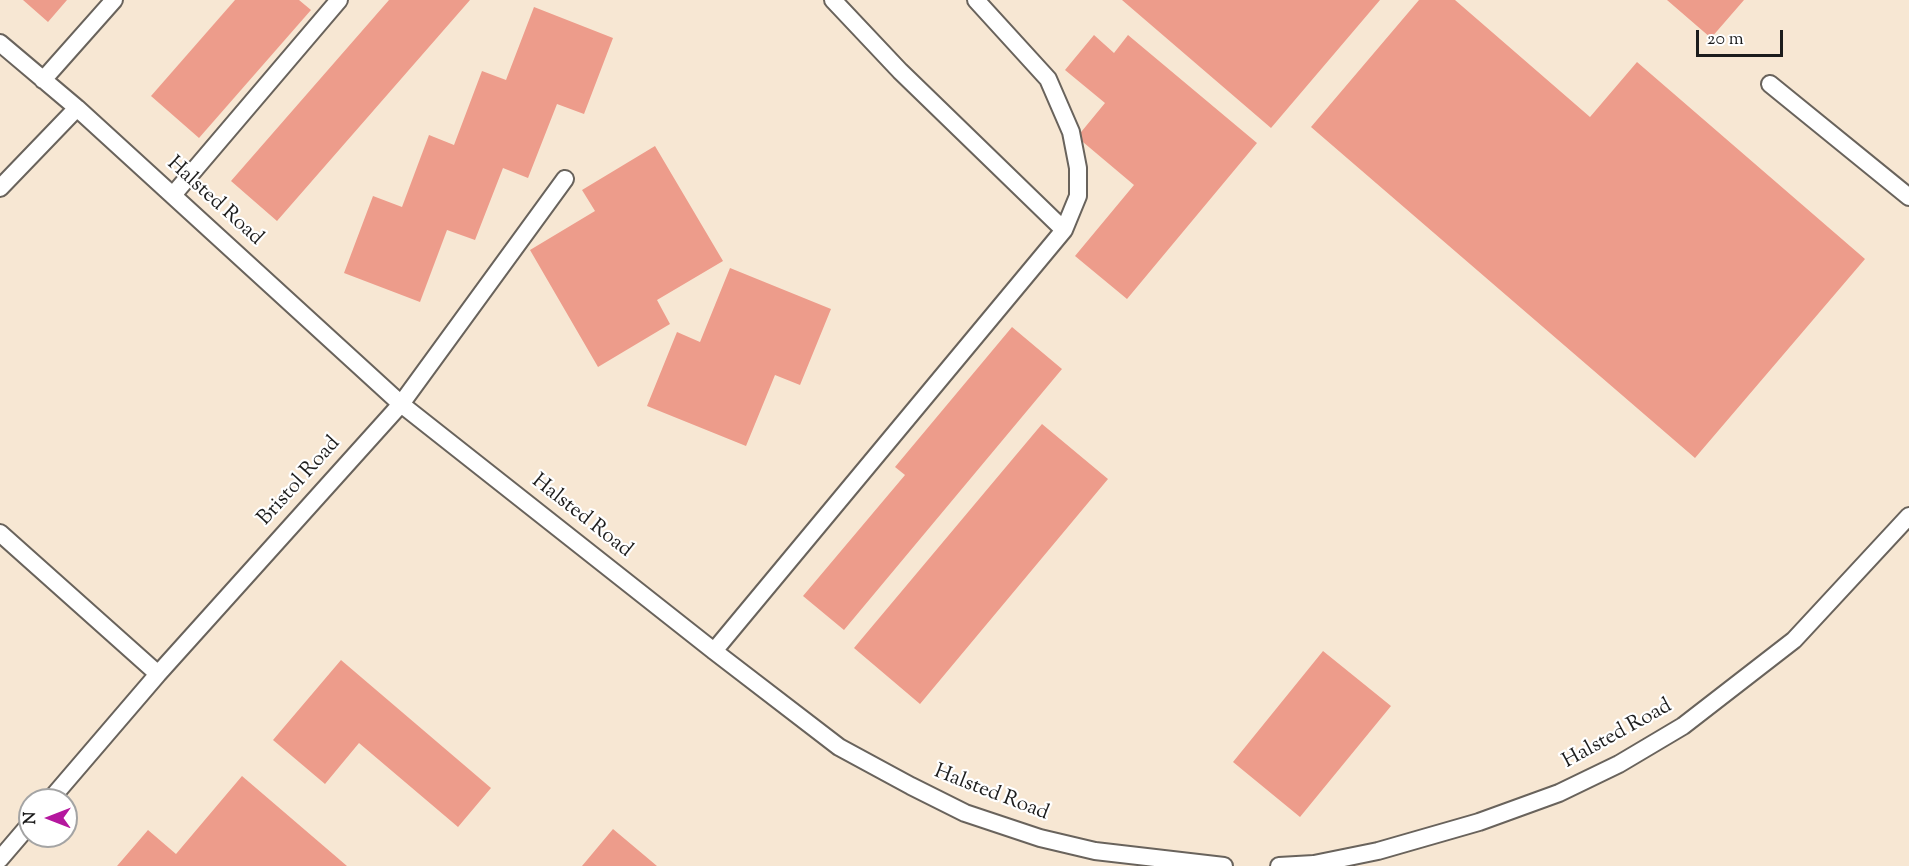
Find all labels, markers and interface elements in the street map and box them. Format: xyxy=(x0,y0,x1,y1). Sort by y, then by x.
scale bar xyxy=(1699,18,1786,56)
text: 20 m xyxy=(1707,27,1744,53)
street label: Halsted Road xyxy=(161,152,267,252)
street label: Bristol Road xyxy=(253,432,347,532)
street label: Halsted Road xyxy=(526,470,636,564)
street label: Halsted Road xyxy=(1559,695,1677,775)
street label: Halsted Road xyxy=(930,761,1052,827)
north arrow xyxy=(18,788,78,848)
text: N xyxy=(20,812,43,824)

